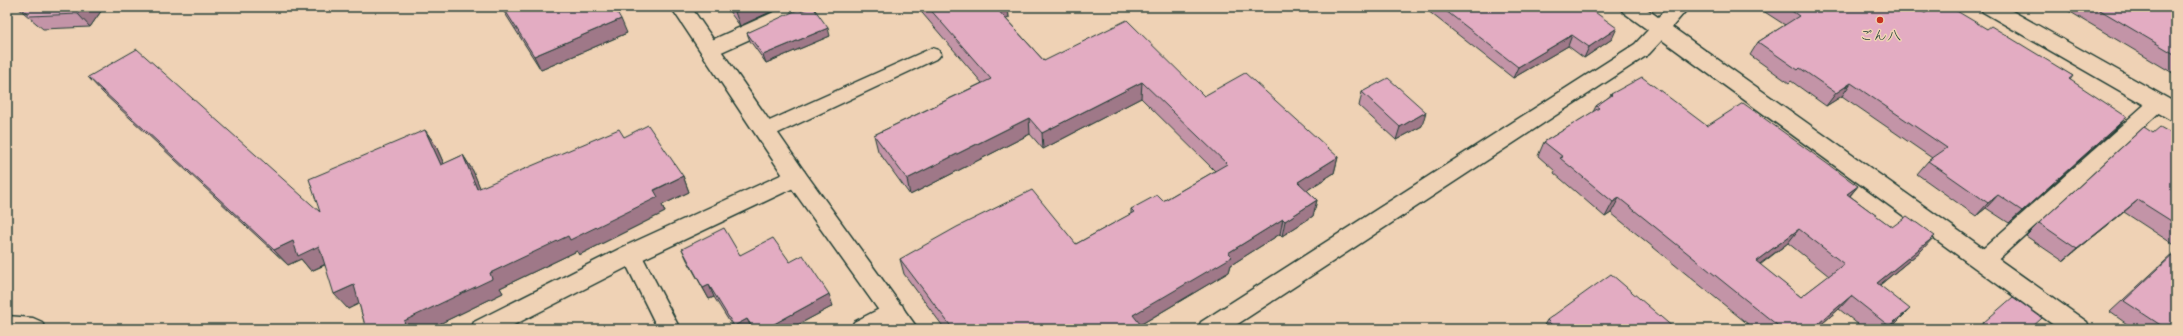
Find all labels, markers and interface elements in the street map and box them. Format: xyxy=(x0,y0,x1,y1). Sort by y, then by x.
marker: ごん八 xyxy=(1875,15,1885,25)
place label: ごん八 xyxy=(1859,27,1901,44)

